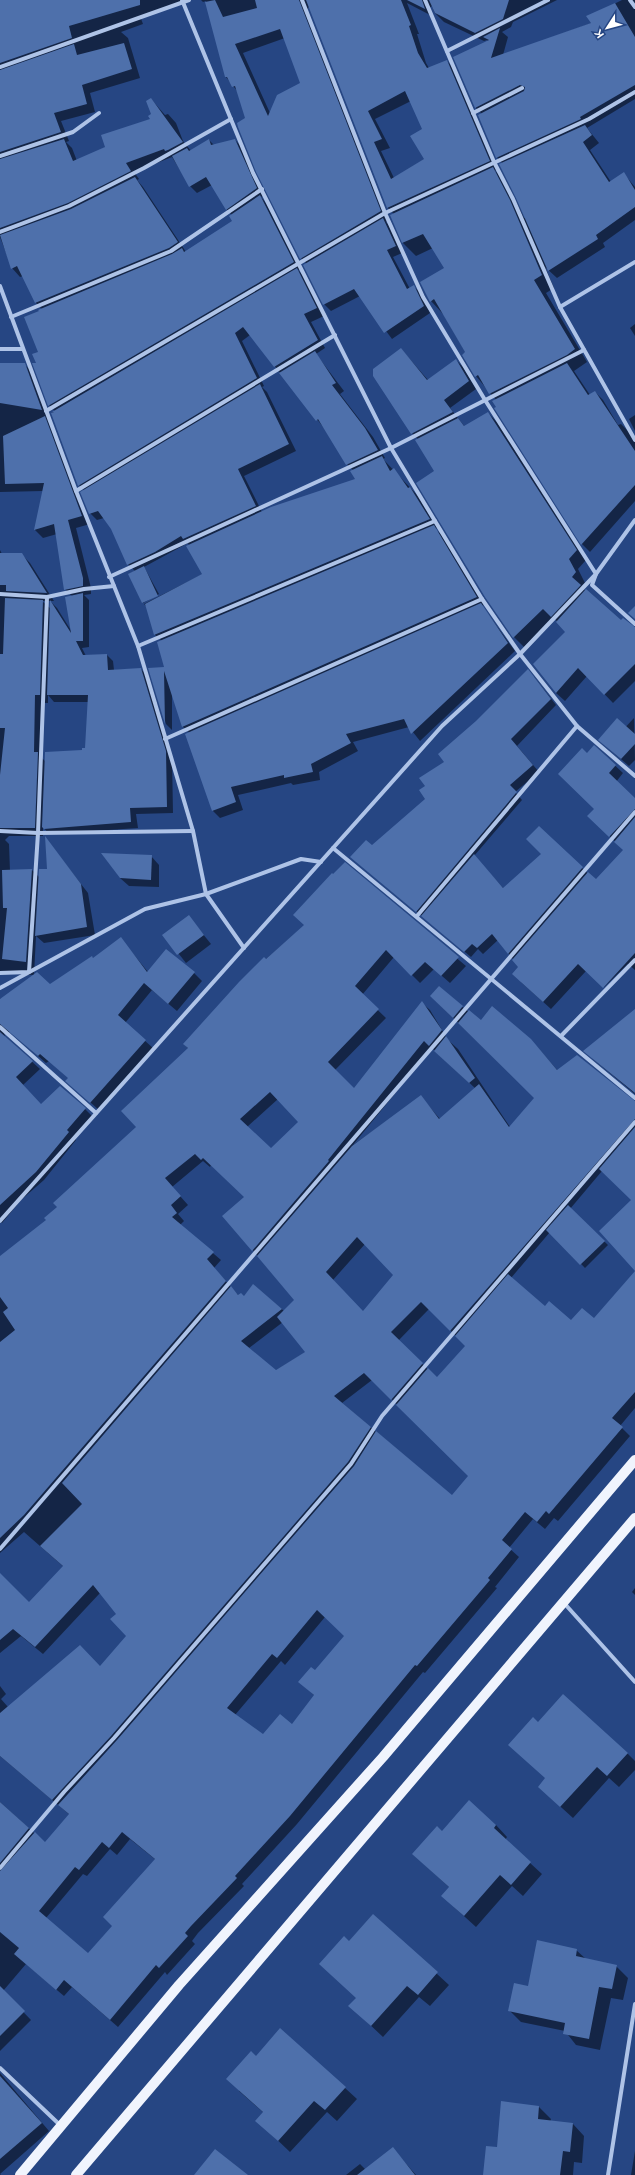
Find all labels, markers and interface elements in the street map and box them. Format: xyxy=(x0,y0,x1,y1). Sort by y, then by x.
north arrow xyxy=(587,8,627,48)
text: K xyxy=(592,27,606,41)

